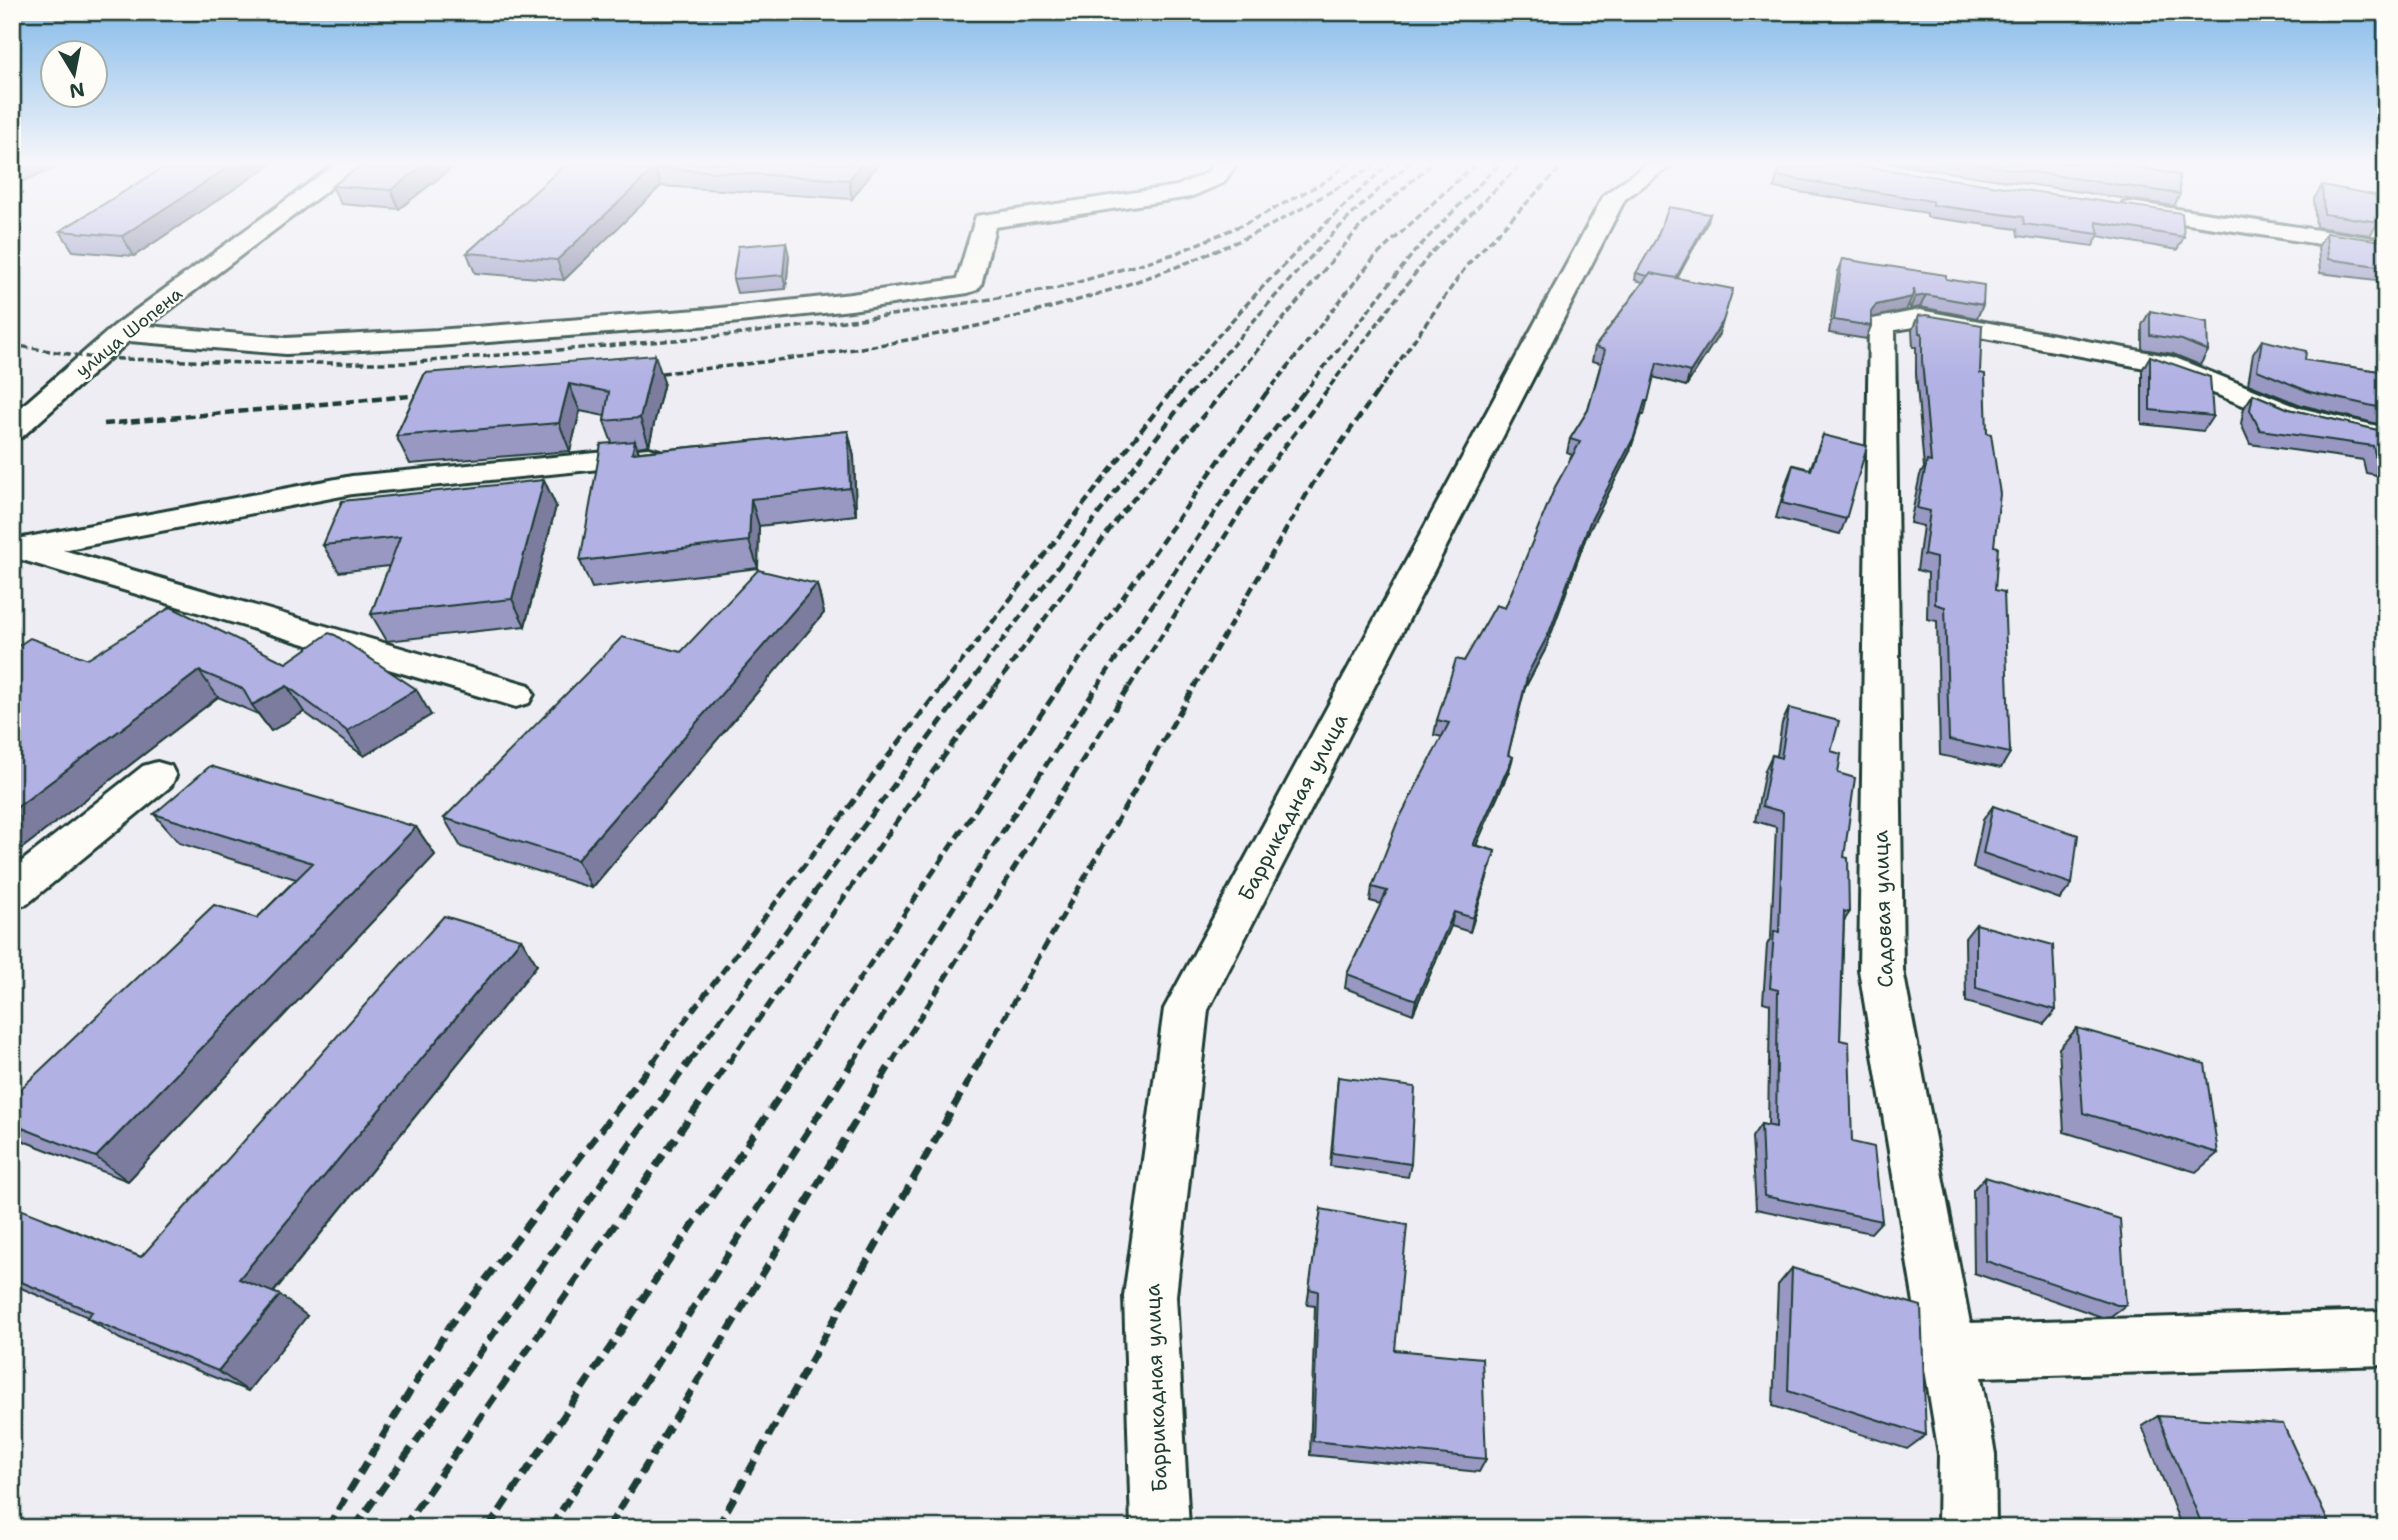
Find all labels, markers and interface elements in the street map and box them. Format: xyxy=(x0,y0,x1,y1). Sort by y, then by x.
north arrow xyxy=(38,38,108,108)
text: N xyxy=(67,77,86,104)
street label: улица Шопена xyxy=(71,282,187,382)
street label: Баррикадная улица xyxy=(1232,708,1354,906)
street label: Садовая улица xyxy=(1866,830,1900,988)
street label: Баррикадная улица xyxy=(1138,1283,1174,1493)

